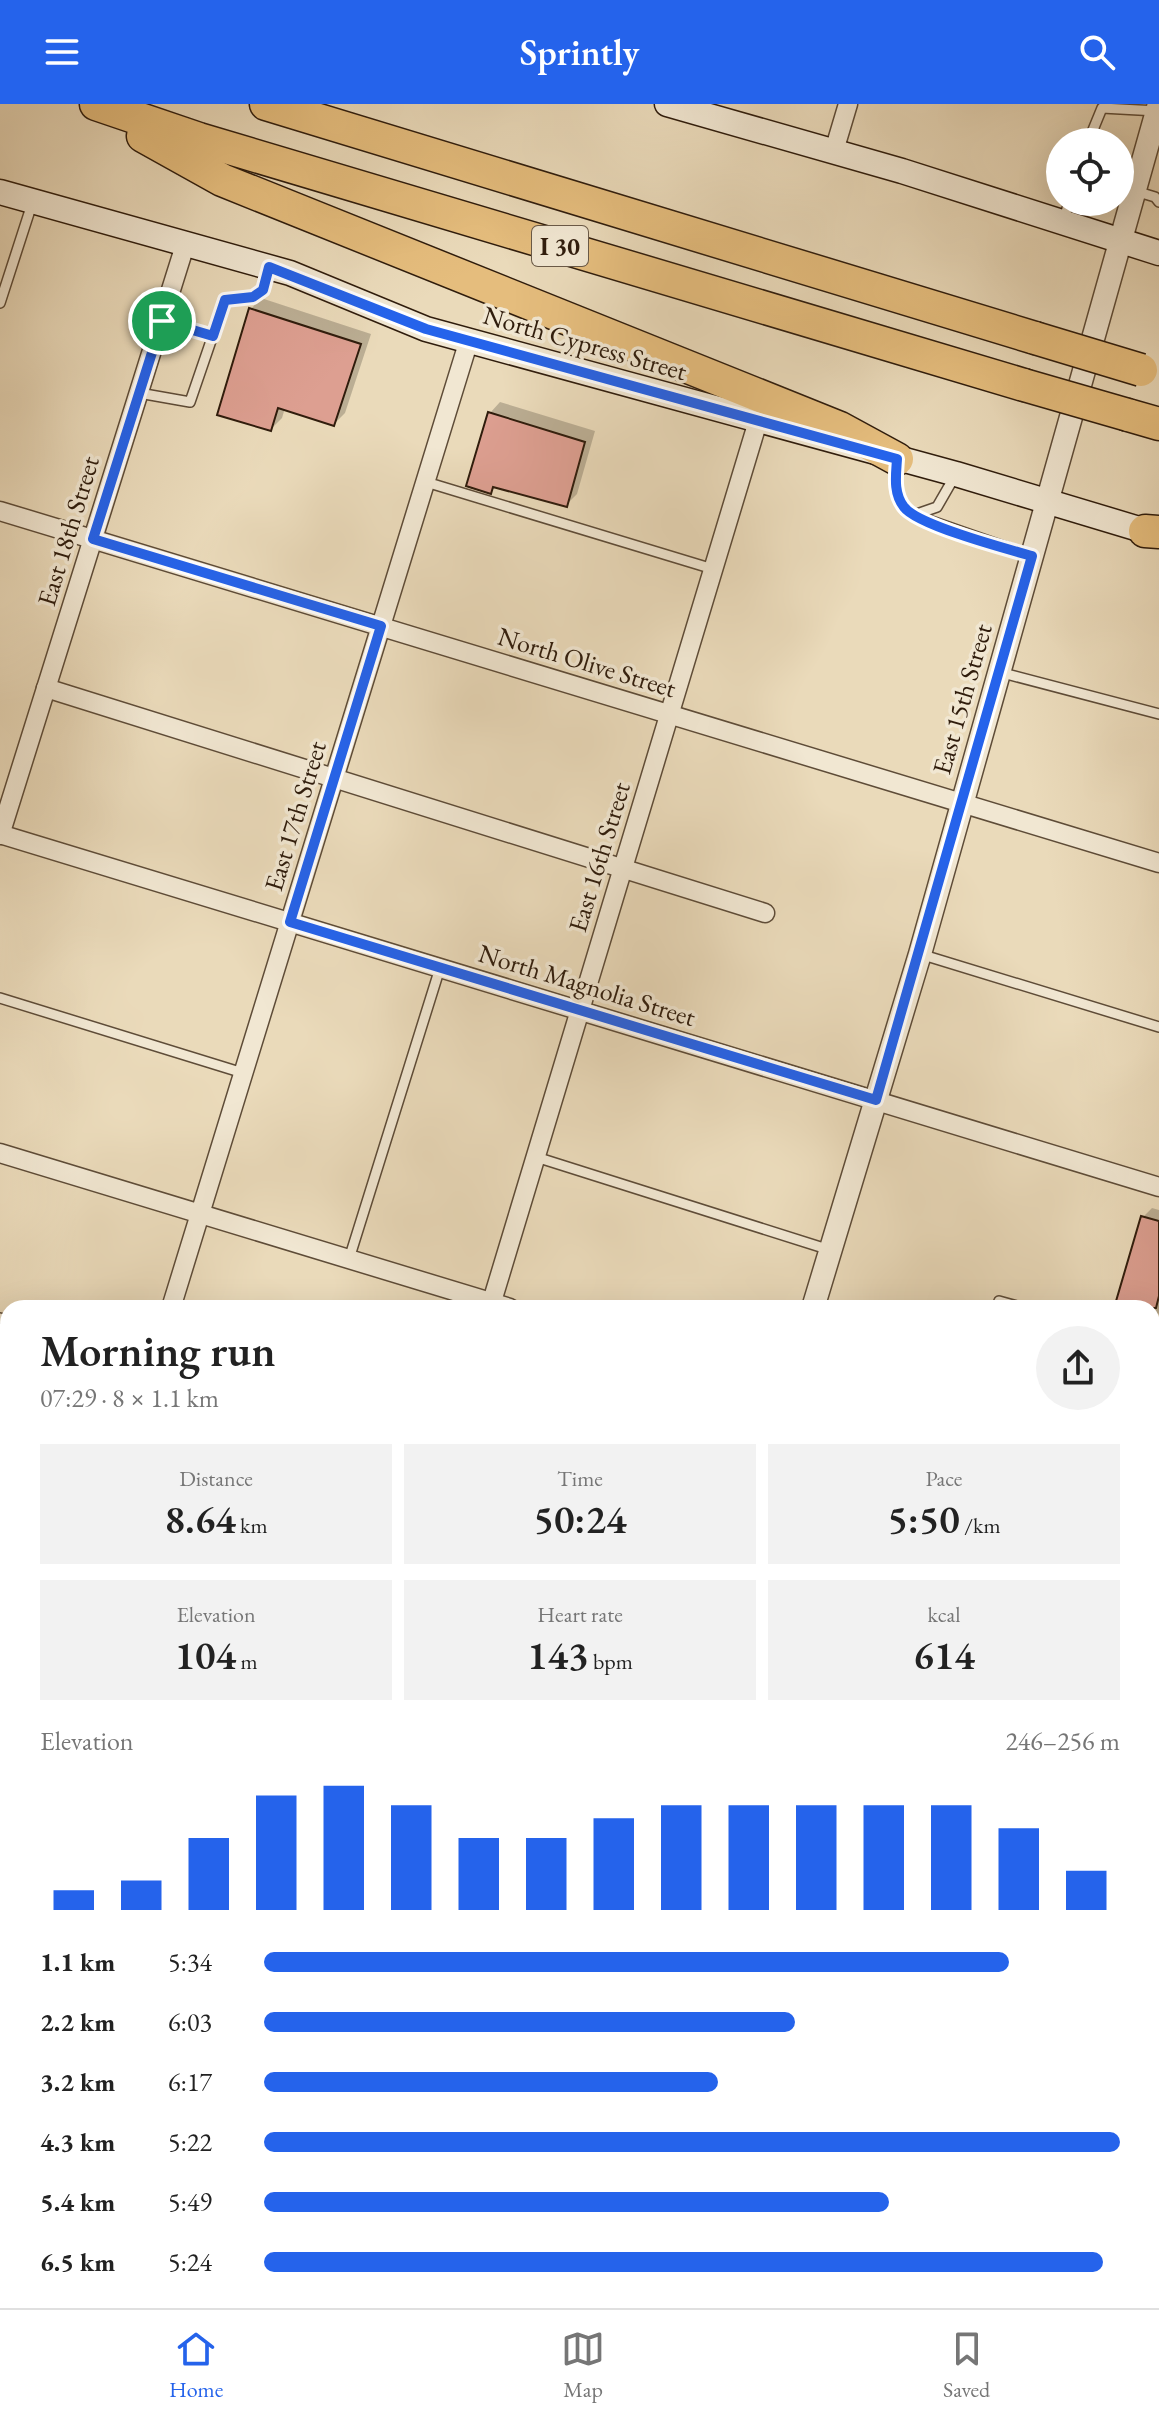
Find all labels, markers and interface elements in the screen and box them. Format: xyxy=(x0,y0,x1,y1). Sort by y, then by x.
text: Sprintly xyxy=(520,29,639,76)
icon: menu xyxy=(40,30,84,74)
icon: search xyxy=(1075,30,1119,74)
map controls xyxy=(1046,128,1134,216)
button: locate xyxy=(1046,128,1134,216)
road number: I 30 xyxy=(532,226,588,266)
pin xyxy=(128,287,196,355)
street label: North Cypress Street xyxy=(479,298,691,388)
icon: arrive xyxy=(140,299,184,343)
street label: East 18th Street xyxy=(29,452,107,610)
street label: North Olive Street xyxy=(494,619,680,705)
street label: East 15th Street xyxy=(924,620,1000,778)
street label: East 17th Street xyxy=(256,737,334,895)
street label: East 16th Street xyxy=(560,778,638,936)
street label: North Magnolia Street xyxy=(474,936,700,1034)
text: Morning run xyxy=(40,1322,276,1379)
button: share xyxy=(1036,1326,1120,1410)
text: 07:29 · 8 × 1.1 km xyxy=(40,1381,219,1415)
text: Distance xyxy=(179,1464,253,1493)
text: Time xyxy=(557,1464,603,1493)
text: Pace xyxy=(926,1464,962,1493)
text: 8.64 xyxy=(164,1493,236,1545)
text: 50:24 xyxy=(534,1493,626,1545)
text: 5:50 xyxy=(887,1493,960,1545)
text: km xyxy=(236,1511,268,1540)
text: /km xyxy=(960,1511,1001,1540)
text: Elevation xyxy=(176,1600,256,1629)
text: Heart rate xyxy=(537,1600,623,1629)
text: kcal xyxy=(927,1600,961,1629)
text: 104 xyxy=(174,1629,236,1681)
text: 143 xyxy=(527,1629,589,1681)
text: 614 xyxy=(913,1629,975,1681)
text: m xyxy=(236,1647,258,1676)
text: bpm xyxy=(589,1647,633,1676)
text: Elevation xyxy=(40,1724,134,1758)
text: 246–256 m xyxy=(1005,1724,1120,1758)
text: 1.1 km xyxy=(40,1945,115,1979)
text: 5:34 xyxy=(168,1945,212,1979)
text: 2.2 km xyxy=(40,2005,115,2039)
text: 6:03 xyxy=(168,2005,212,2039)
text: 3.2 km xyxy=(40,2065,115,2099)
text: 6:17 xyxy=(168,2065,212,2099)
text: 4.3 km xyxy=(40,2125,115,2159)
text: 5:22 xyxy=(168,2125,212,2159)
text: 5.4 km xyxy=(40,2185,115,2219)
text: 5:49 xyxy=(168,2185,212,2219)
text: 6.5 km xyxy=(40,2245,115,2279)
text: 5:24 xyxy=(168,2245,212,2279)
tab: Home xyxy=(169,2327,223,2404)
tab: Map xyxy=(561,2327,605,2404)
tab: Saved xyxy=(943,2327,990,2404)

